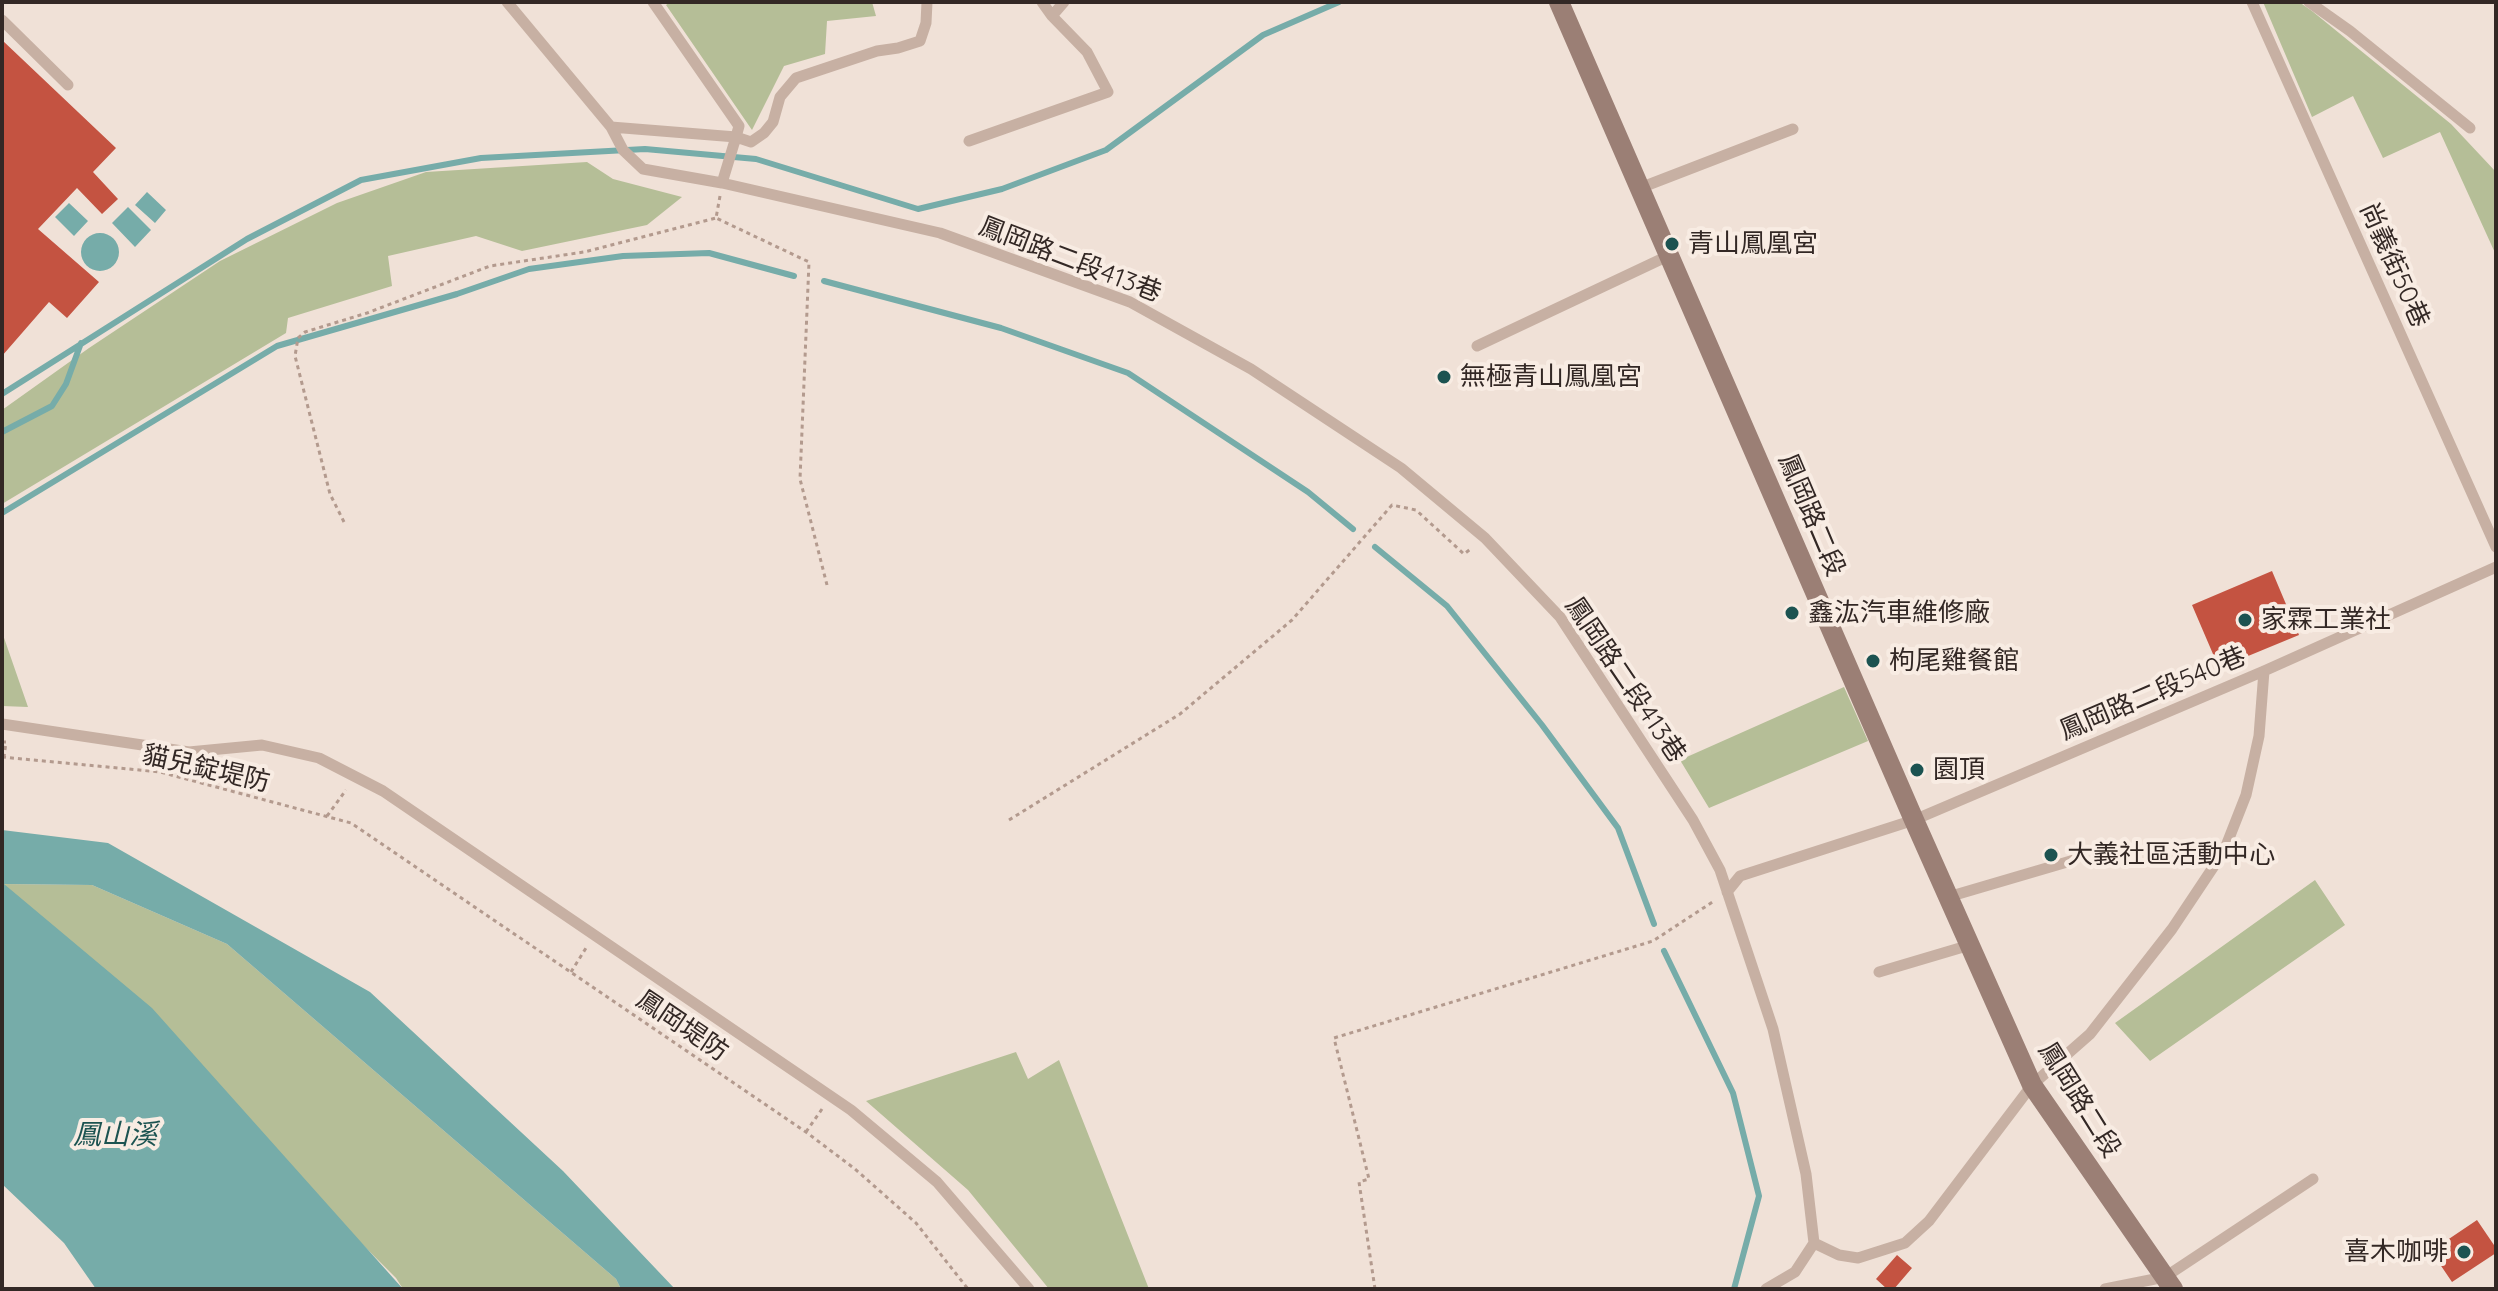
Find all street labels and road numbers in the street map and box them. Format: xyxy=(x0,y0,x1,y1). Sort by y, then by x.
street label: 尚義街50巷 xyxy=(2353,198,2435,332)
street label: 鳳岡路二段413巷 xyxy=(974,211,1166,309)
street label: 鳳岡路二段 xyxy=(1771,449,1851,581)
street label: 鳳岡路二段413巷 xyxy=(1558,591,1692,769)
street label: 鳳岡路二段540巷 xyxy=(2055,641,2251,747)
street label: 貓兒錠堤防 xyxy=(139,739,273,799)
street label: 鳳岡堤防 xyxy=(630,984,734,1068)
street label: 鳳岡路二段 xyxy=(2031,1037,2127,1163)

